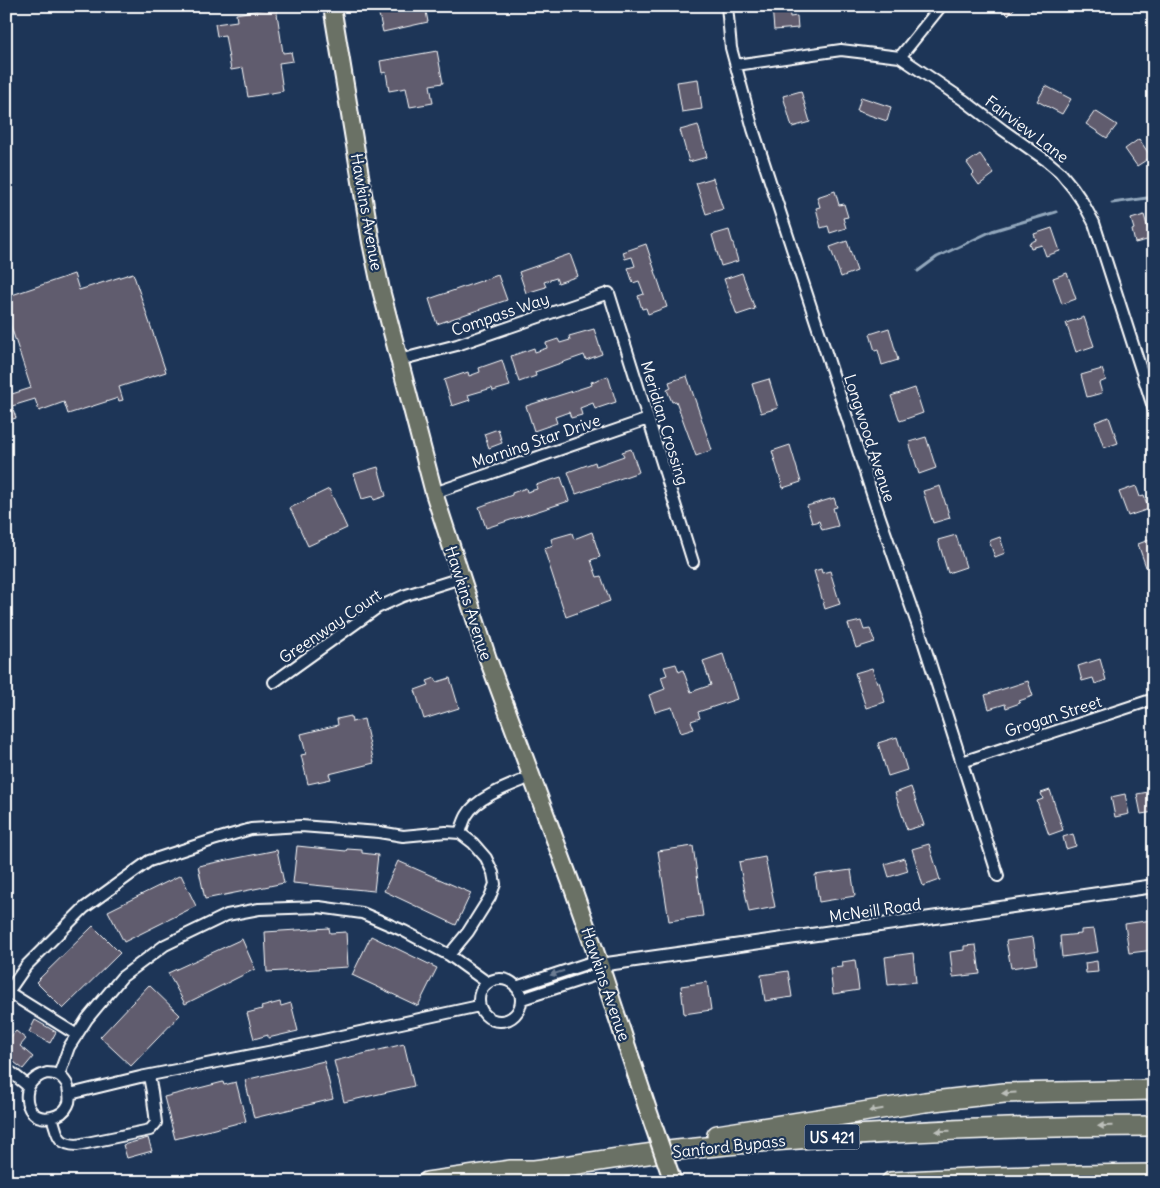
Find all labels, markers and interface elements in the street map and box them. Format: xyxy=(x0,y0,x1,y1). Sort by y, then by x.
street label: Fairview Lane xyxy=(981,91,1073,167)
street label: Hawkins Avenue xyxy=(347,152,387,272)
street label: Compass Way xyxy=(448,288,552,340)
street label: Meridian Crossing xyxy=(637,358,693,488)
street label: Longwood Avenue xyxy=(840,372,900,504)
street label: Morning Star Drive xyxy=(469,410,603,472)
street label: Hawkins Avenue xyxy=(441,543,497,663)
street label: Greenway Court xyxy=(275,584,385,668)
street label: Grogan Street xyxy=(1002,691,1105,741)
street label: McNeill Road xyxy=(828,894,922,926)
street label: Hawkins Avenue xyxy=(577,925,635,1043)
one-way arrow xyxy=(549,969,564,977)
one-way arrow xyxy=(1001,1089,1017,1097)
one-way arrow xyxy=(868,1106,884,1114)
one-way arrow xyxy=(1097,1122,1113,1130)
road number: US 421 xyxy=(804,1124,860,1150)
one-way arrow xyxy=(934,1127,950,1135)
street label: Sanford Bypass xyxy=(672,1130,786,1162)

